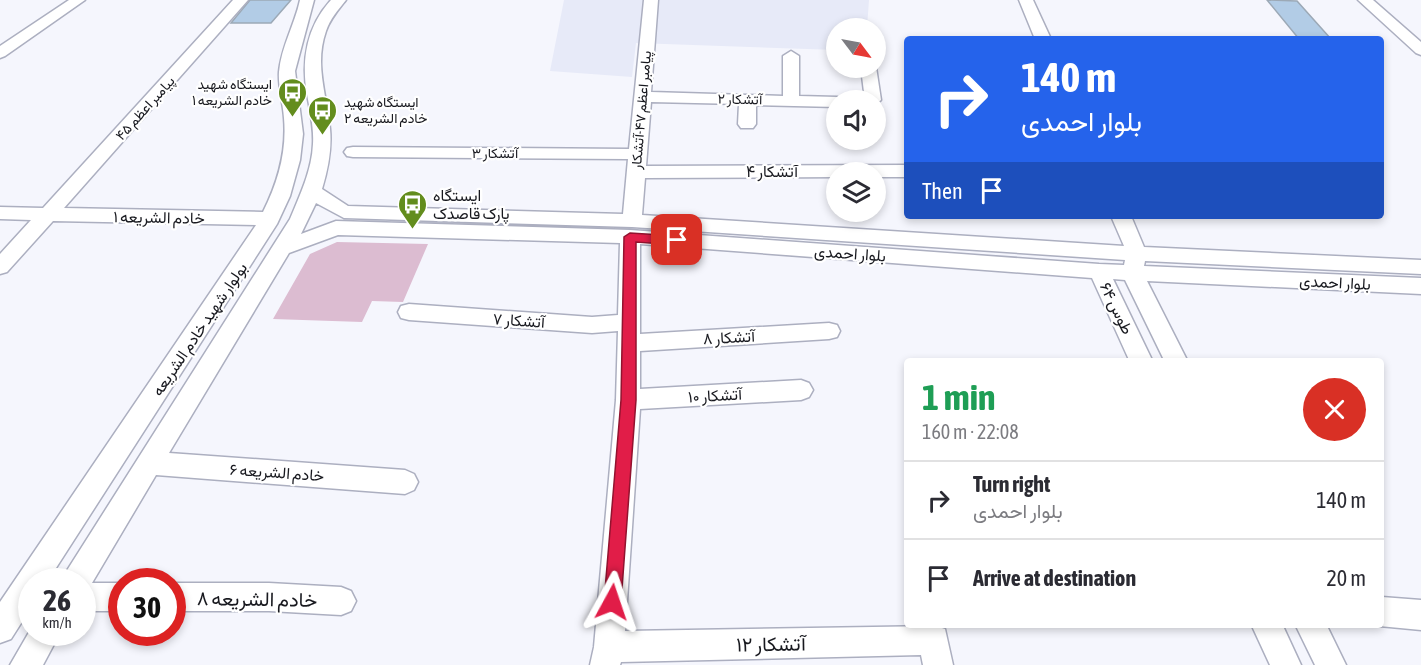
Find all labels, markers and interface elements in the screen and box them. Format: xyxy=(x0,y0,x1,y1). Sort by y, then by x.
north arrow xyxy=(826,18,886,78)
map controls xyxy=(826,18,886,222)
street label: پیامبر اعظم ۴۷-آتشکار xyxy=(628,50,656,171)
text: 140 m xyxy=(1021,53,1116,101)
icon: right xyxy=(922,60,1000,138)
street label: پیامبر اعظم ۴۵ xyxy=(112,73,179,145)
place label: ایستگاه شهید خادم الشریعه ۱ xyxy=(192,76,272,109)
bus stop icon: ایستگاه شهید خادم الشریعه ۱ xyxy=(277,76,309,118)
button: sound xyxy=(826,90,886,150)
street label: آتشکار ۲ xyxy=(718,91,764,108)
bus stop icon: ایستگاه شهید خادم الشریعه ۲ xyxy=(307,94,339,136)
place label: ایستگاه شهید خادم الشریعه ۲ xyxy=(344,94,427,127)
text: بلوار احمدی xyxy=(1021,106,1142,137)
street label: آتشکار ۳ xyxy=(472,145,520,162)
street label: آتشکار ۴ xyxy=(746,162,799,182)
button: layers xyxy=(826,162,886,222)
icon: arrive xyxy=(975,174,1008,207)
text: Then xyxy=(922,178,963,204)
place label: ایستگاه پارک قاصدک xyxy=(433,186,510,225)
bus stop icon: ایستگاه پارک قاصدک xyxy=(396,188,428,230)
street label: خادم الشریعه ۱ xyxy=(113,207,205,229)
pin xyxy=(651,214,702,265)
icon: arrive xyxy=(660,223,693,256)
street label: بلوار احمدی xyxy=(813,242,886,266)
street label: بولوار شهید خادم الشریعه xyxy=(148,259,252,400)
street label: بلوار احمدی xyxy=(1299,271,1371,295)
street label: طوس ۶۴ xyxy=(1095,279,1137,338)
street label: آتشکار ۷ xyxy=(492,309,547,333)
street label: آتشکار ۸ xyxy=(703,327,757,349)
text: 1 min xyxy=(922,376,996,418)
button: close xyxy=(1303,378,1366,441)
street label: آتشکار ۱۰ xyxy=(688,385,744,407)
text: 160 m · 22:08 xyxy=(922,420,1019,443)
street label: خادم الشریعه ۶ xyxy=(229,460,325,486)
text: Turn right xyxy=(973,471,1050,497)
icon: right xyxy=(922,484,955,517)
text: 140 m xyxy=(1316,487,1366,513)
text: بلوار احمدی xyxy=(973,499,1063,522)
icon: arrive xyxy=(922,562,955,595)
text: Arrive at destination xyxy=(973,565,1136,591)
text: 20 m xyxy=(1326,565,1366,591)
speed limit sign: 30 xyxy=(108,568,186,646)
position arrow xyxy=(580,570,644,634)
text: 26 xyxy=(43,583,71,617)
street label: خادم الشریعه ۸ xyxy=(197,586,317,613)
text: km/h xyxy=(42,614,72,631)
street label: آتشکار ۱۲ xyxy=(736,631,807,658)

